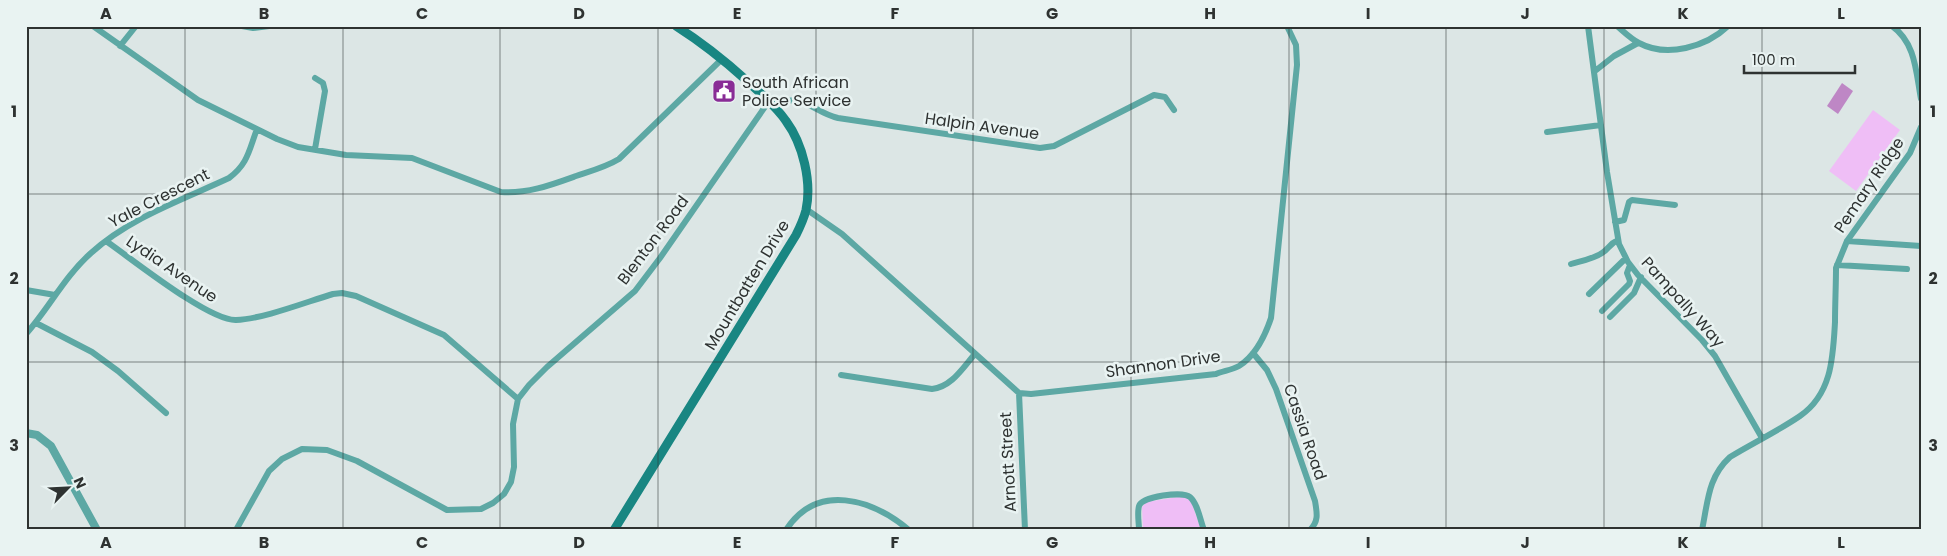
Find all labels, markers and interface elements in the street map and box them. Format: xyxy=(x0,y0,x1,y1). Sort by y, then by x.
text: A xyxy=(100,2,112,25)
text: B xyxy=(259,2,269,25)
text: C xyxy=(416,2,428,25)
text: D xyxy=(573,2,585,25)
text: E xyxy=(733,2,741,25)
text: F xyxy=(891,2,900,25)
text: G xyxy=(1046,2,1058,25)
text: H xyxy=(1204,2,1216,25)
text: I xyxy=(1366,2,1370,25)
text: J xyxy=(1520,2,1530,25)
text: K xyxy=(1677,2,1689,25)
text: L xyxy=(1837,2,1845,25)
scale bar xyxy=(1744,42,1856,74)
text: 100 m xyxy=(1752,49,1795,70)
place label: South African Police Service xyxy=(742,71,851,112)
public building icon: South African Police Service xyxy=(711,78,737,104)
text: 1 xyxy=(11,100,17,123)
text: 1 xyxy=(1930,100,1936,123)
street label: Halpin Avenue xyxy=(923,107,1041,145)
street label: Pemary Ridge xyxy=(1828,133,1910,237)
street label: Yale Crescent xyxy=(105,163,214,233)
street label: Blenton Road xyxy=(612,191,694,289)
street label: Mountbatten Drive xyxy=(699,216,795,354)
street label: Lydia Avenue xyxy=(122,230,222,308)
street label: Pampally Way xyxy=(1636,252,1730,352)
text: 2 xyxy=(9,267,19,290)
text: 2 xyxy=(1928,267,1938,290)
street label: Shannon Drive xyxy=(1104,345,1222,383)
street label: Cassia Road xyxy=(1278,381,1332,483)
street label: Arnott Street xyxy=(994,411,1022,513)
text: 3 xyxy=(9,434,19,457)
text: 3 xyxy=(1928,434,1938,457)
north arrow xyxy=(42,464,92,514)
text: N xyxy=(69,474,91,492)
text: A xyxy=(100,531,112,554)
text: B xyxy=(259,531,269,554)
text: C xyxy=(416,531,428,554)
text: D xyxy=(573,531,585,554)
text: E xyxy=(733,531,741,554)
text: F xyxy=(891,531,900,554)
text: G xyxy=(1046,531,1058,554)
text: H xyxy=(1204,531,1216,554)
text: I xyxy=(1366,531,1370,554)
text: J xyxy=(1520,531,1530,554)
text: K xyxy=(1677,531,1689,554)
text: L xyxy=(1837,531,1845,554)

